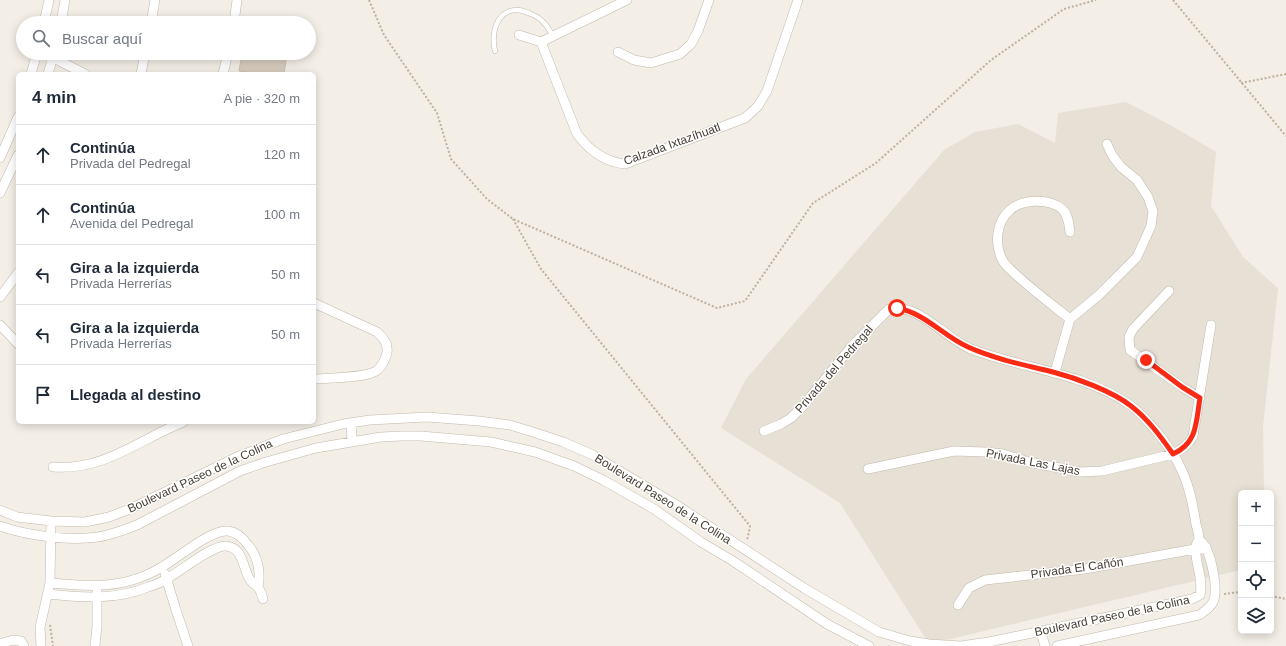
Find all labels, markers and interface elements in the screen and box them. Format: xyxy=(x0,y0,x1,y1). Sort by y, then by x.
search box xyxy=(16,16,316,60)
icon: search xyxy=(30,27,52,49)
text: Buscar aquí xyxy=(62,30,142,47)
text: 4 min xyxy=(32,88,76,107)
text: A pie · 320 m xyxy=(223,91,300,106)
street label: Calzada Ixtazíhuatl xyxy=(622,120,722,168)
text: Continúa xyxy=(70,139,135,156)
icon: ahead xyxy=(32,144,54,166)
text: 120 m xyxy=(264,147,300,162)
text: Privada del Pedregal xyxy=(70,156,191,171)
text: Continúa xyxy=(70,199,135,216)
icon: ahead xyxy=(32,204,54,226)
text: 100 m xyxy=(264,207,300,222)
text: Avenida del Pedregal xyxy=(70,216,193,231)
text: Gira a la izquierda xyxy=(70,259,199,276)
icon: left xyxy=(32,264,54,286)
text: 50 m xyxy=(271,267,300,282)
text: Privada Herrerías xyxy=(70,276,172,291)
route start xyxy=(888,299,906,317)
text: Gira a la izquierda xyxy=(70,319,199,336)
street label: Privada del Pedregal xyxy=(792,322,876,416)
icon: left xyxy=(32,324,54,346)
text: 50 m xyxy=(271,327,300,342)
text: Privada Herrerías xyxy=(70,336,172,351)
route end xyxy=(1137,351,1155,369)
icon: arrive xyxy=(32,384,54,406)
text: Llegada al destino xyxy=(70,386,201,403)
street label: Boulevard Paseo de la Colina xyxy=(125,436,275,516)
street label: Privada Las Lajas xyxy=(985,446,1081,478)
street label: Boulevard Paseo de la Colina xyxy=(592,451,734,547)
map controls xyxy=(1238,490,1274,634)
button: + xyxy=(1238,490,1274,526)
button: − xyxy=(1238,526,1274,562)
street label: Privada El Cañón xyxy=(1030,555,1124,581)
button: locate xyxy=(1238,562,1274,598)
street label: Boulevard Paseo de la Colina xyxy=(1033,593,1191,639)
button: layers xyxy=(1238,598,1274,634)

